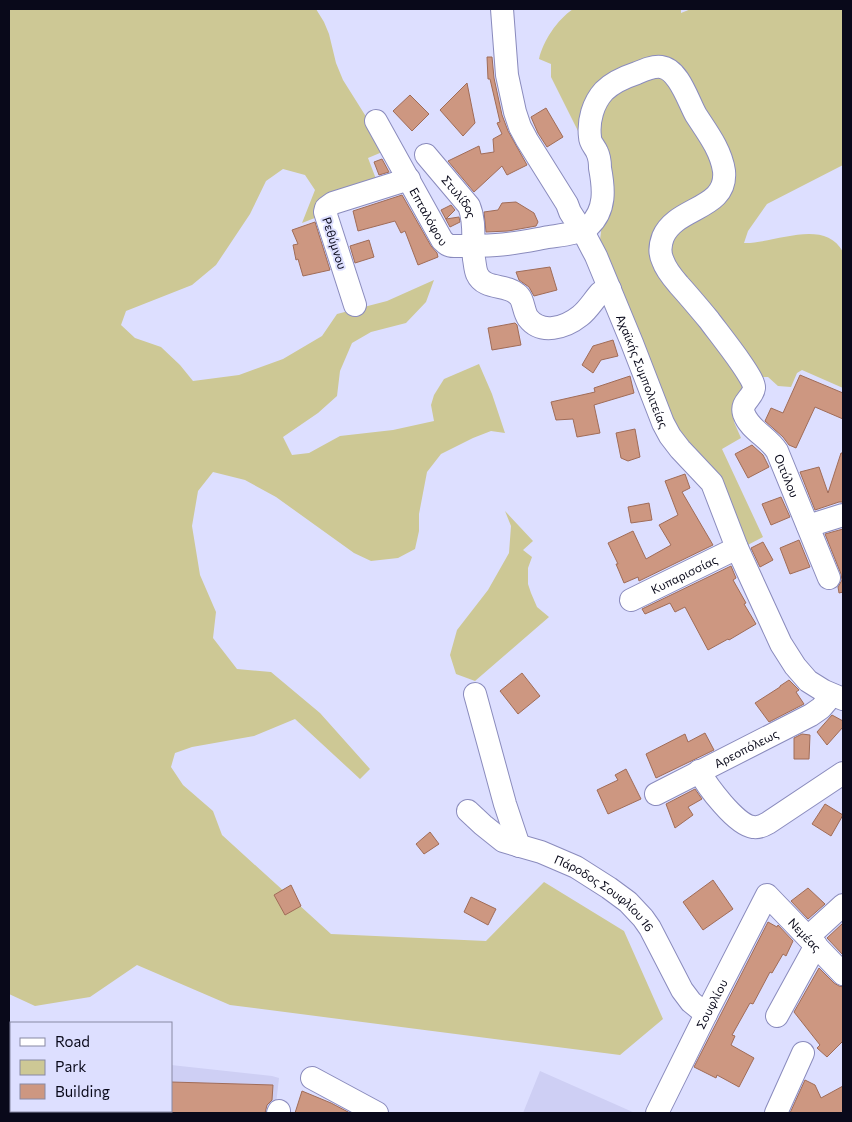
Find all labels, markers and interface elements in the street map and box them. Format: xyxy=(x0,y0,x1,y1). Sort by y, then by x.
street label: Στυλίδος xyxy=(439,173,479,219)
street label: Επταλόφου xyxy=(407,185,451,249)
street label: Ρεθύμνου xyxy=(320,215,350,271)
street label: Αχαϊκής Συμπολιτείας xyxy=(614,312,671,430)
street label: Οιτύλου xyxy=(772,452,802,500)
street label: Κυπαρισσίας xyxy=(648,552,719,596)
street label: Αρεοπόλεως xyxy=(712,726,780,770)
street label: Πάροδος Σουφλίου 16 xyxy=(552,852,657,934)
street label: Νεμέας xyxy=(786,915,824,954)
street label: Σουφλίου xyxy=(693,976,730,1031)
legend xyxy=(10,1022,172,1112)
text: Road xyxy=(55,1032,90,1050)
text: Park xyxy=(55,1057,86,1075)
text: Building xyxy=(55,1082,110,1100)

